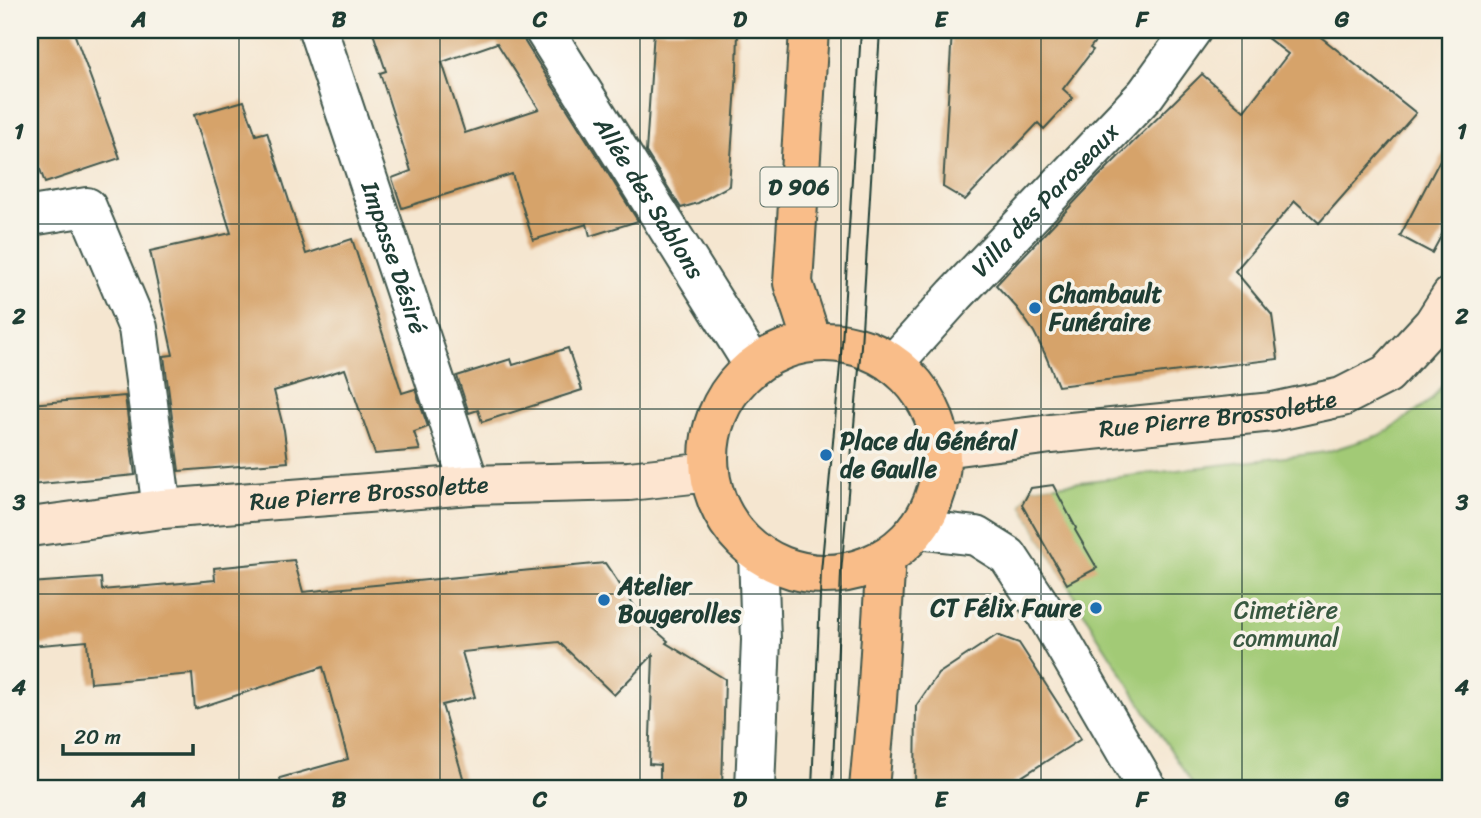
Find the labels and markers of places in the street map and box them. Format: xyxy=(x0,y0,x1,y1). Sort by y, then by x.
place label: Chambault Funéraire xyxy=(1048,273,1163,343)
marker: Chambault Funéraire xyxy=(1027,300,1043,316)
place label: Place du Général de Gaulle xyxy=(840,420,1018,490)
marker: Place du Général de Gaulle xyxy=(818,447,834,463)
place label: Atelier Bougerolles xyxy=(617,565,742,635)
place label: CT Félix Faure xyxy=(929,587,1083,629)
marker: Atelier Bougerolles xyxy=(596,592,612,608)
marker: CT Félix Faure xyxy=(1088,600,1104,616)

